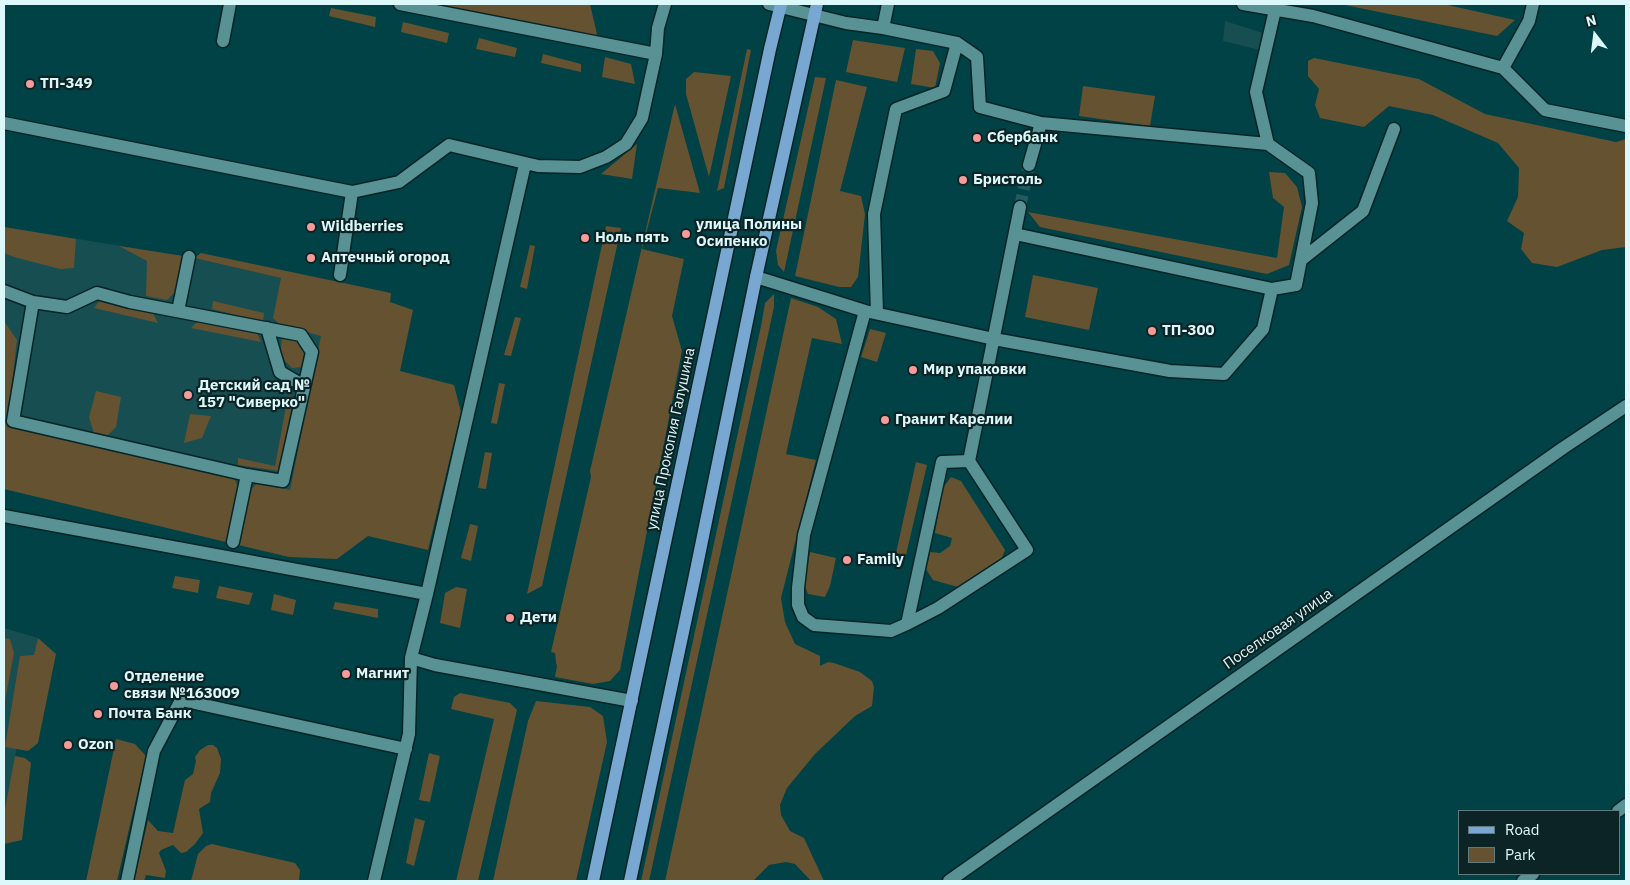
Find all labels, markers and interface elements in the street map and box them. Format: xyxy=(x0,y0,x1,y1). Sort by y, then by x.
north arrow xyxy=(1570,10,1620,60)
text: N xyxy=(1584,11,1598,31)
place label: ТП-349 xyxy=(40,75,92,93)
marker: ТП-349 xyxy=(24,78,36,90)
place label: Сбербанк xyxy=(987,129,1058,147)
marker: Сбербанк xyxy=(971,132,983,144)
place label: Бристоль xyxy=(973,171,1042,189)
marker: Бристоль xyxy=(957,174,969,186)
place label: улица Полины Осипенко xyxy=(696,216,802,251)
place label: Wildberries xyxy=(321,218,403,236)
marker: Wildberries xyxy=(305,221,317,233)
marker: улица Полины Осипенко xyxy=(680,228,692,240)
place label: Ноль пять xyxy=(595,229,669,247)
marker: Ноль пять xyxy=(579,232,591,244)
place label: Аптечный огород xyxy=(321,249,450,267)
marker: Аптечный огород xyxy=(305,252,317,264)
place label: ТП-300 xyxy=(1162,322,1214,340)
marker: ТП-300 xyxy=(1146,325,1158,337)
street label: улица Прокопия Галушина xyxy=(643,346,699,532)
place label: Мир упаковки xyxy=(923,361,1026,379)
marker: Мир упаковки xyxy=(907,364,919,376)
place label: Детский сад № 157 "Сиверко" xyxy=(198,377,310,412)
marker: Детский сад № 157 "Сиверко" xyxy=(182,389,194,401)
place label: Гранит Карелии xyxy=(895,411,1013,429)
marker: Гранит Карелии xyxy=(879,414,891,426)
place label: Family xyxy=(857,551,904,569)
marker: Family xyxy=(841,554,853,566)
street label: Поселковая улица xyxy=(1220,585,1336,673)
place label: Дети xyxy=(520,609,557,627)
marker: Дети xyxy=(504,612,516,624)
place label: Магнит xyxy=(356,665,409,683)
place label: Отделение связи №163009 xyxy=(124,668,240,703)
marker: Магнит xyxy=(340,668,352,680)
marker: Отделение связи №163009 xyxy=(108,680,120,692)
place label: Почта Банк xyxy=(108,705,192,723)
marker: Почта Банк xyxy=(92,708,104,720)
place label: Ozon xyxy=(78,736,114,754)
marker: Ozon xyxy=(62,739,74,751)
legend xyxy=(1458,810,1620,875)
text: Road xyxy=(1505,820,1540,839)
text: Park xyxy=(1505,845,1535,864)

